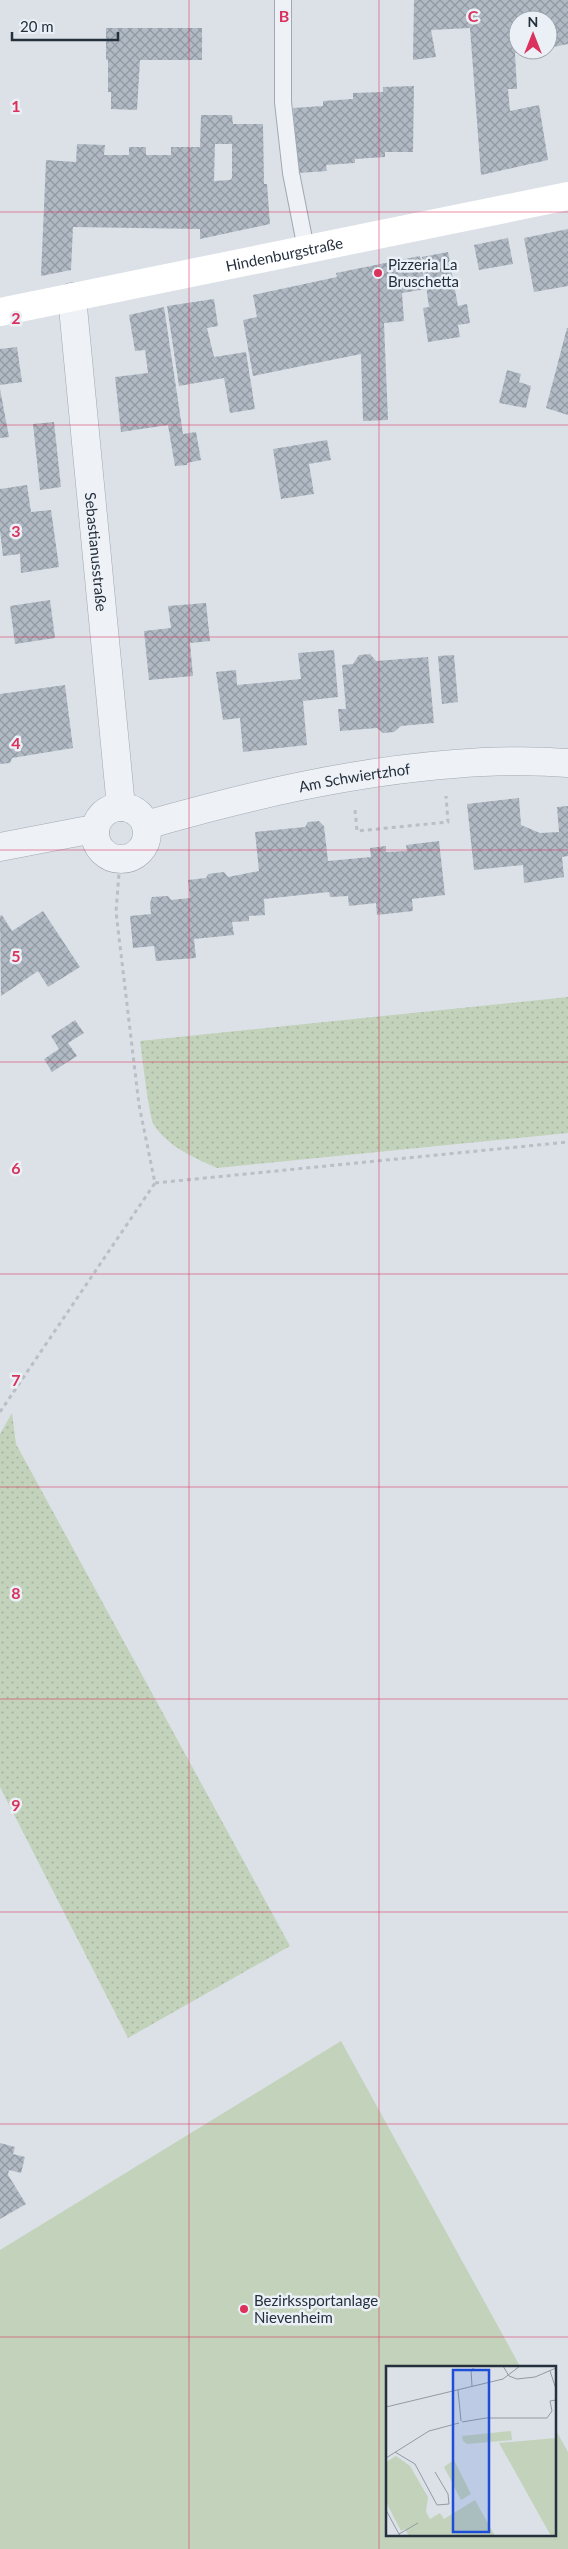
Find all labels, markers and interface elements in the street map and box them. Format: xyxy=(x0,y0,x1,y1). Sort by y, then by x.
text: B xyxy=(279,6,289,25)
text: C xyxy=(468,6,479,25)
scale bar xyxy=(12,10,119,42)
north arrow xyxy=(508,10,558,60)
text: N xyxy=(528,13,538,30)
text: 20 m xyxy=(20,17,54,35)
text: 1 xyxy=(11,96,21,115)
street label: Hindenburgstraße xyxy=(224,233,344,275)
place label: Pizzeria La Bruschetta xyxy=(388,255,459,290)
marker: Pizzeria La Bruschetta xyxy=(372,267,384,279)
text: 2 xyxy=(11,308,21,327)
street label: Sebastianusstraße xyxy=(82,491,111,612)
text: 3 xyxy=(11,521,21,540)
text: 4 xyxy=(11,733,21,752)
street label: Am Schwiertzhof xyxy=(297,759,412,795)
text: 5 xyxy=(11,946,21,965)
text: 6 xyxy=(11,1158,21,1177)
text: 7 xyxy=(11,1370,21,1389)
text: 8 xyxy=(11,1583,21,1602)
text: 9 xyxy=(11,1795,21,1814)
place label: Bezirkssportanlage Nievenheim xyxy=(254,2291,378,2326)
marker: Bezirkssportanlage Nievenheim xyxy=(238,2303,250,2315)
inset map xyxy=(386,2366,556,2536)

